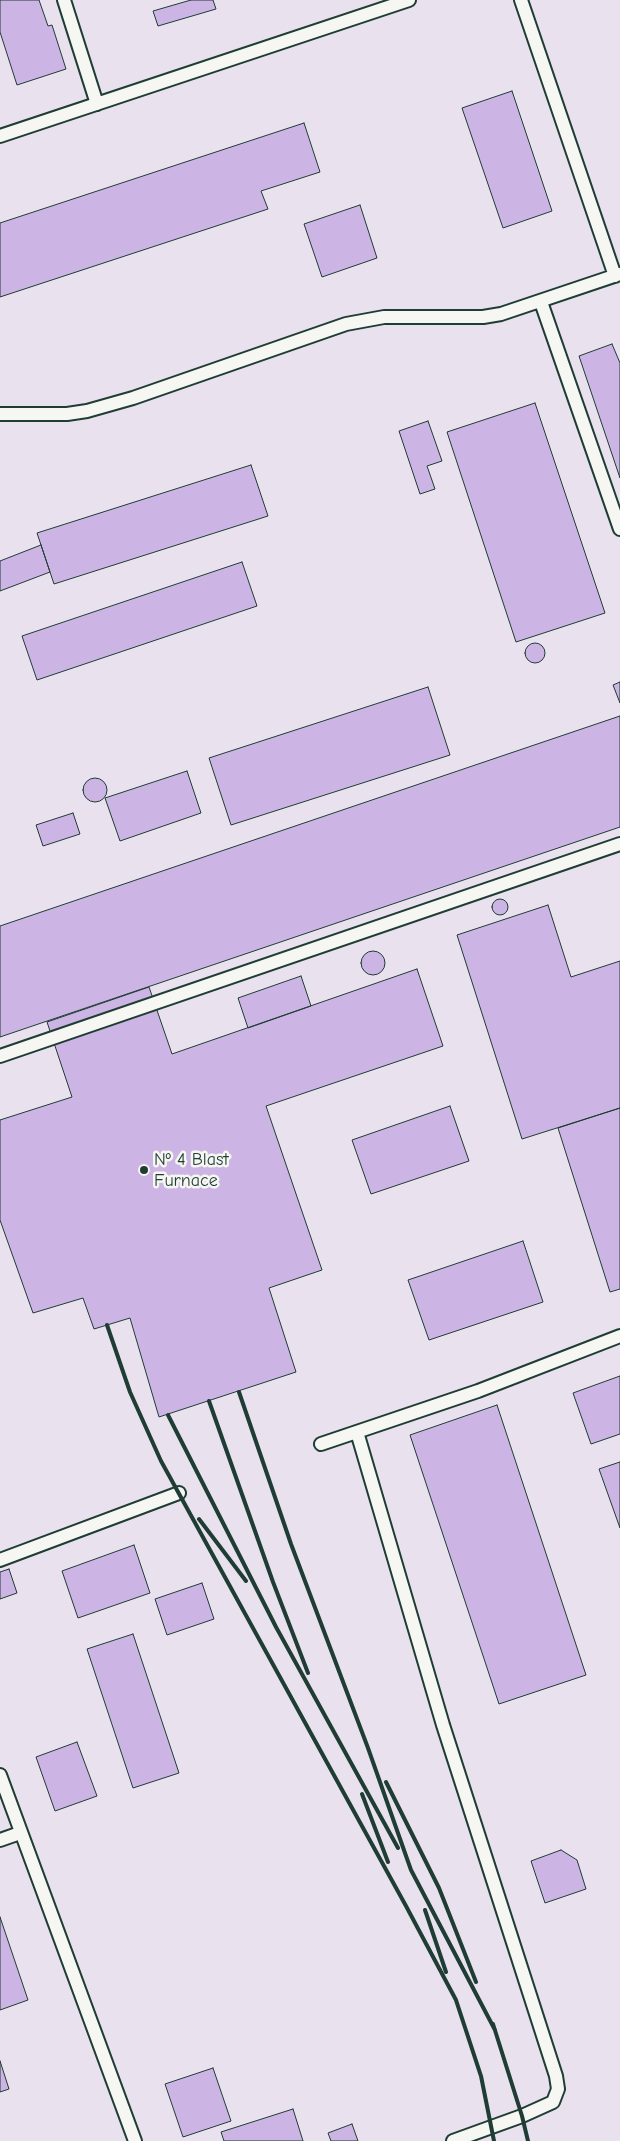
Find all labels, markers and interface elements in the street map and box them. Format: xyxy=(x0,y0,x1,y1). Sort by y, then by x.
place label: Nº 4 Blast Furnace xyxy=(154,1149,229,1192)
marker: Nº 4 Blast Furnace xyxy=(138,1164,150,1176)

